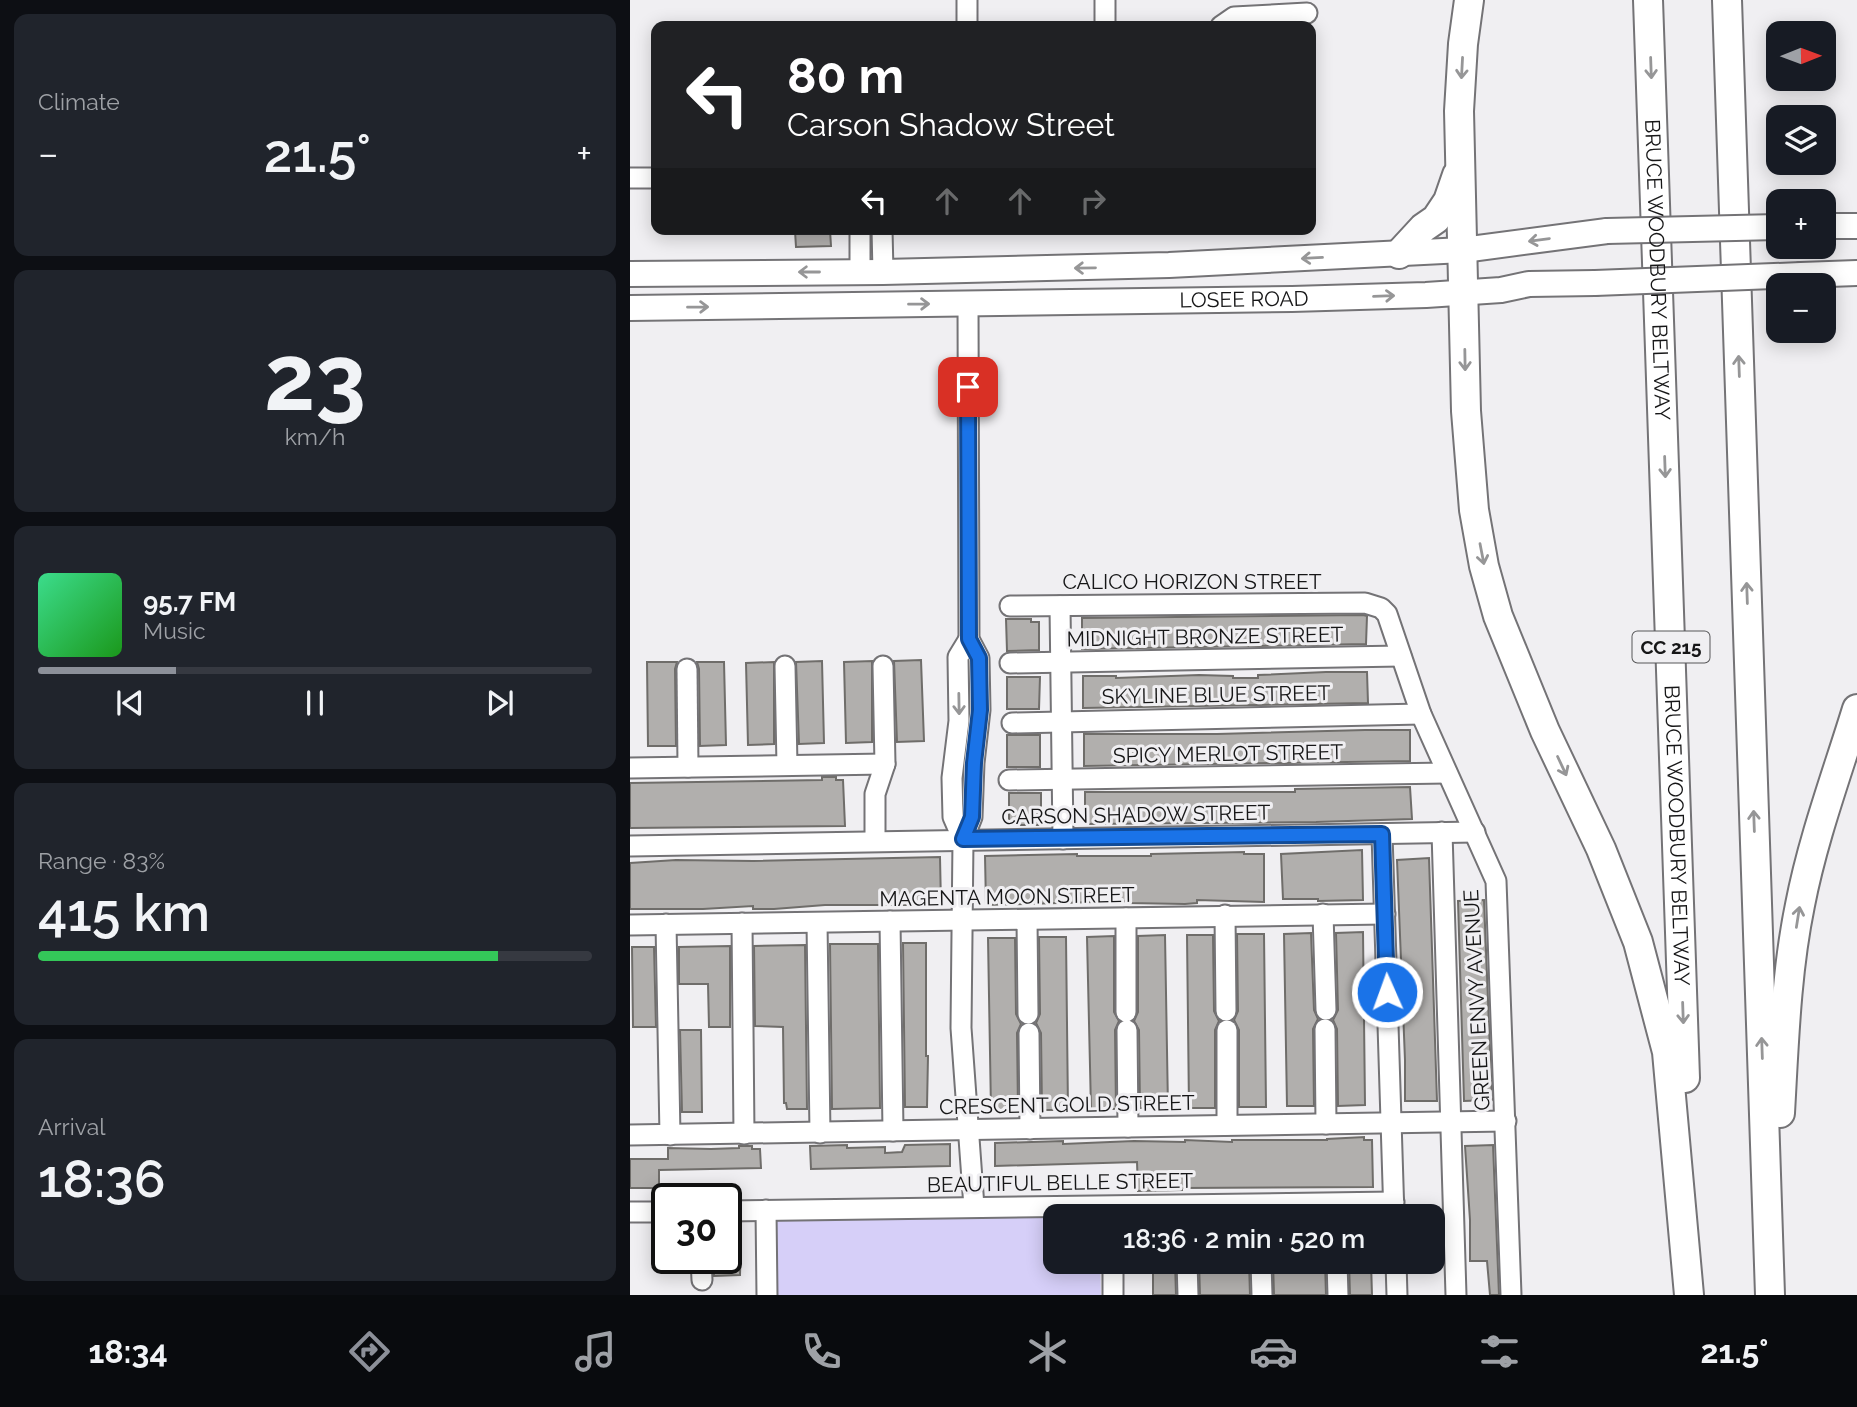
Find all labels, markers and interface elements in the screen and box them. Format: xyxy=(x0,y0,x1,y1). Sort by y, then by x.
north arrow xyxy=(1766,21,1836,91)
map controls xyxy=(1766,21,1836,343)
text: 80 m xyxy=(787,47,904,104)
icon: left xyxy=(672,49,763,140)
one-way arrow xyxy=(1455,56,1468,79)
one-way arrow xyxy=(1644,56,1657,79)
text: Climate xyxy=(38,88,120,115)
button: layers xyxy=(1766,105,1836,175)
text: Carson Shadow Street xyxy=(787,106,1115,143)
street label: BRUCE WOODBURY BELTWAY xyxy=(1640,119,1675,421)
text: 21.5° xyxy=(264,123,371,184)
text: − xyxy=(38,131,58,176)
text: + xyxy=(576,131,592,176)
icon: left xyxy=(855,182,893,220)
icon: ahead xyxy=(928,182,966,220)
icon: ahead xyxy=(1001,182,1039,220)
icon: right xyxy=(1074,182,1112,220)
button: + xyxy=(1766,189,1836,259)
one-way arrow xyxy=(1528,234,1551,247)
one-way arrow xyxy=(1301,251,1324,264)
one-way arrow xyxy=(1074,261,1097,275)
one-way arrow xyxy=(797,265,820,279)
button: − xyxy=(1766,273,1836,343)
street label: LOSEE ROAD xyxy=(1179,286,1309,313)
one-way arrow xyxy=(1372,290,1395,303)
one-way arrow xyxy=(907,297,930,311)
one-way arrow xyxy=(686,300,709,314)
text: 23 xyxy=(264,324,366,431)
one-way arrow xyxy=(1459,349,1472,372)
one-way arrow xyxy=(1732,355,1746,378)
pin xyxy=(938,357,998,417)
icon: arrive xyxy=(949,368,987,406)
text: km/h xyxy=(285,423,345,450)
one-way arrow xyxy=(1658,455,1671,478)
one-way arrow xyxy=(1476,542,1489,565)
street label: CALICO HORIZON STREET xyxy=(1062,569,1322,594)
one-way arrow xyxy=(1740,582,1753,605)
text: 95.7 FM xyxy=(143,587,236,617)
text: Music xyxy=(143,617,206,644)
street label: MIDNIGHT BRONZE STREET xyxy=(1066,622,1344,651)
road number: CC 215 xyxy=(1632,632,1710,662)
street label: SKYLINE BLUE STREET xyxy=(1101,680,1331,709)
icon: previous xyxy=(111,684,149,722)
icon: pause xyxy=(296,684,334,722)
icon: next xyxy=(481,684,519,722)
street label: BRUCE WOODBURY BELTWAY xyxy=(1660,685,1695,987)
one-way arrow xyxy=(952,692,965,715)
street label: SPICY MERLOT STREET xyxy=(1113,739,1344,768)
one-way arrow xyxy=(1556,755,1569,776)
street label: CARSON SHADOW STREET xyxy=(1001,800,1271,829)
one-way arrow xyxy=(1748,810,1761,833)
text: Range · 83% xyxy=(38,847,165,874)
text: 415 km xyxy=(38,882,210,943)
street label: MAGENTA MOON STREET xyxy=(879,882,1135,911)
street label: GREEN ENVY AVENUE xyxy=(1458,889,1495,1111)
one-way arrow xyxy=(1792,906,1805,928)
position arrow xyxy=(1350,955,1424,1029)
one-way arrow xyxy=(1676,1001,1690,1024)
one-way arrow xyxy=(1755,1037,1769,1060)
street label: CRESCENT GOLD STREET xyxy=(939,1090,1195,1119)
text: Arrival xyxy=(38,1113,105,1140)
text: 18:36 xyxy=(38,1148,165,1209)
street label: BEAUTIFUL BELLE STREET xyxy=(927,1168,1194,1197)
speed limit sign: 30 xyxy=(651,1183,742,1274)
text: 18:36 · 2 min · 520 m xyxy=(1123,1224,1365,1254)
icon: directions xyxy=(345,1327,394,1376)
icon: music xyxy=(571,1327,620,1376)
icon: phone xyxy=(797,1327,846,1376)
icon: climate xyxy=(1023,1327,1072,1376)
icon: car xyxy=(1249,1327,1298,1376)
icon: filters xyxy=(1475,1327,1524,1376)
text: 18:34 xyxy=(88,1333,168,1370)
text: 21.5° xyxy=(1701,1333,1768,1370)

